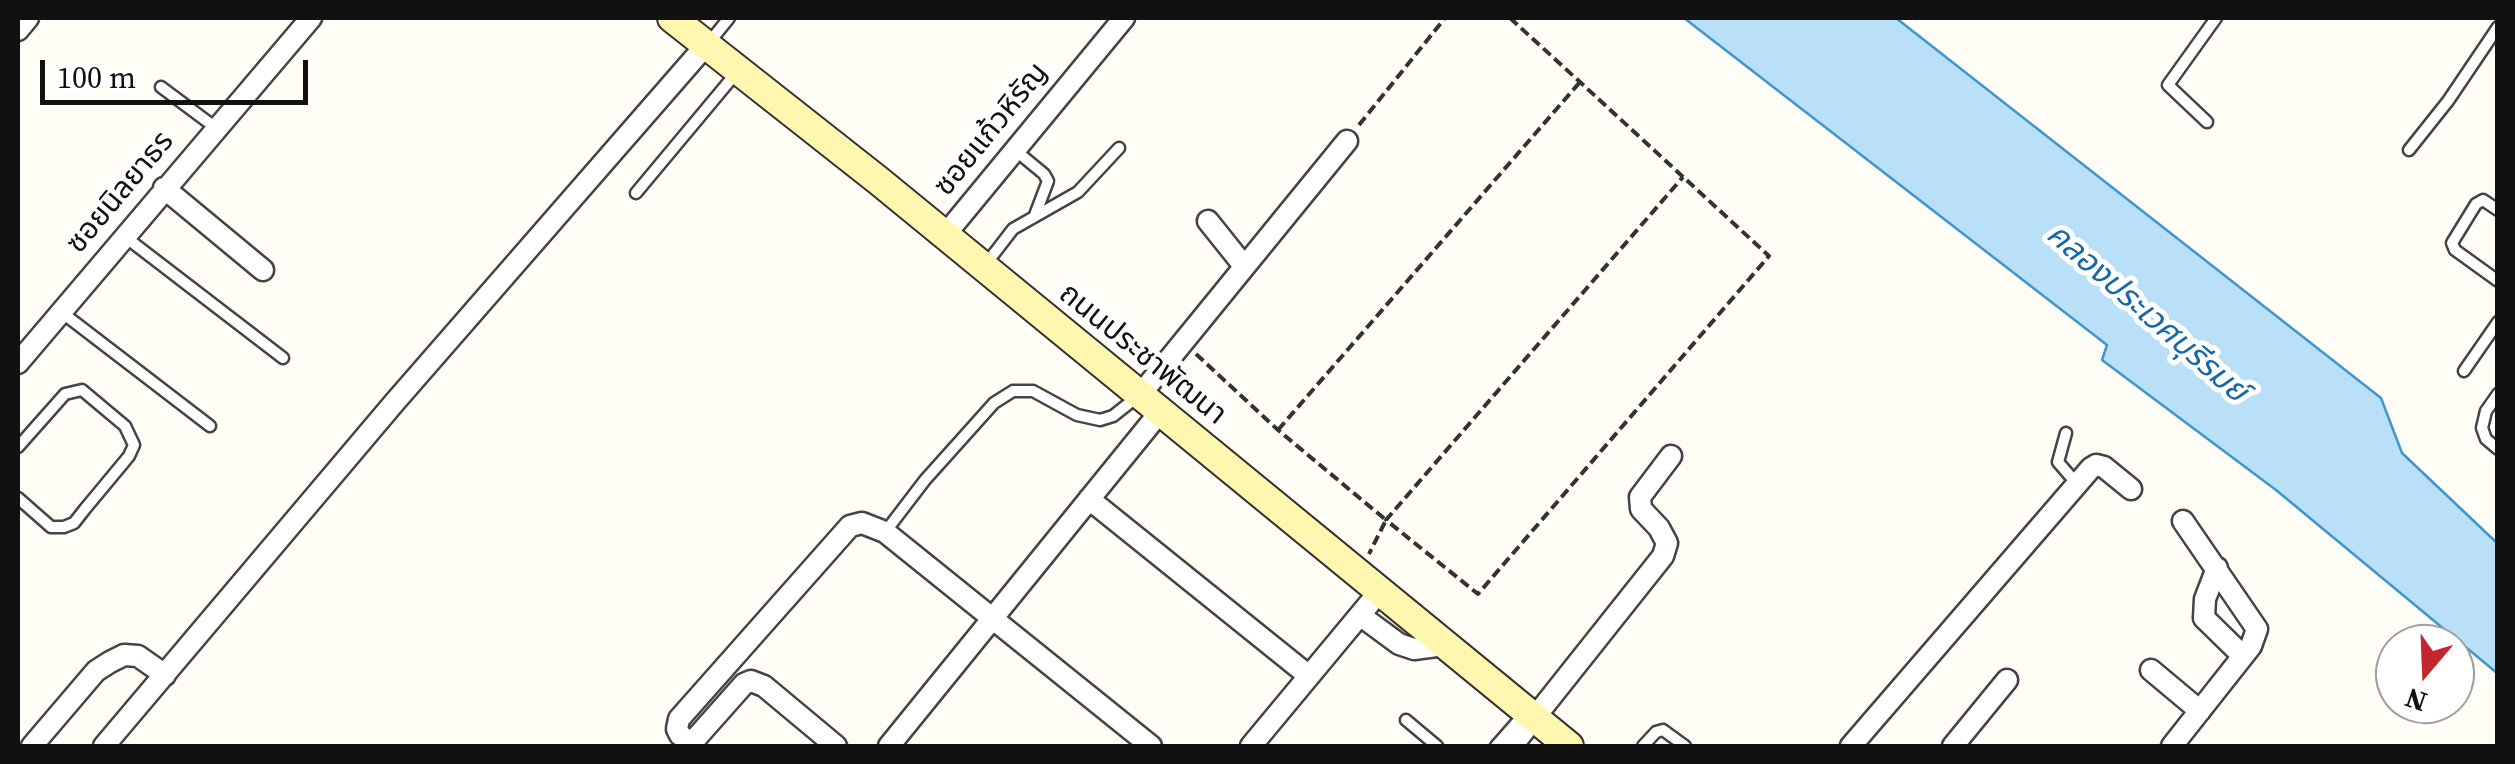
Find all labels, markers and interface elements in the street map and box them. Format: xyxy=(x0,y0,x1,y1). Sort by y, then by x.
scale bar xyxy=(45,40,312,102)
street label: ซอยแก้วหิรัญ xyxy=(927,56,1057,204)
text: 100 m xyxy=(57,57,136,98)
street label: ซอยนิลยาธร xyxy=(60,125,182,261)
water label: คลองประเวศบุรีรมย์ xyxy=(2038,216,2254,412)
street label: ถนนประชาพัฒนา xyxy=(1051,277,1233,433)
north arrow xyxy=(2375,624,2475,724)
text: N xyxy=(2400,679,2432,722)

